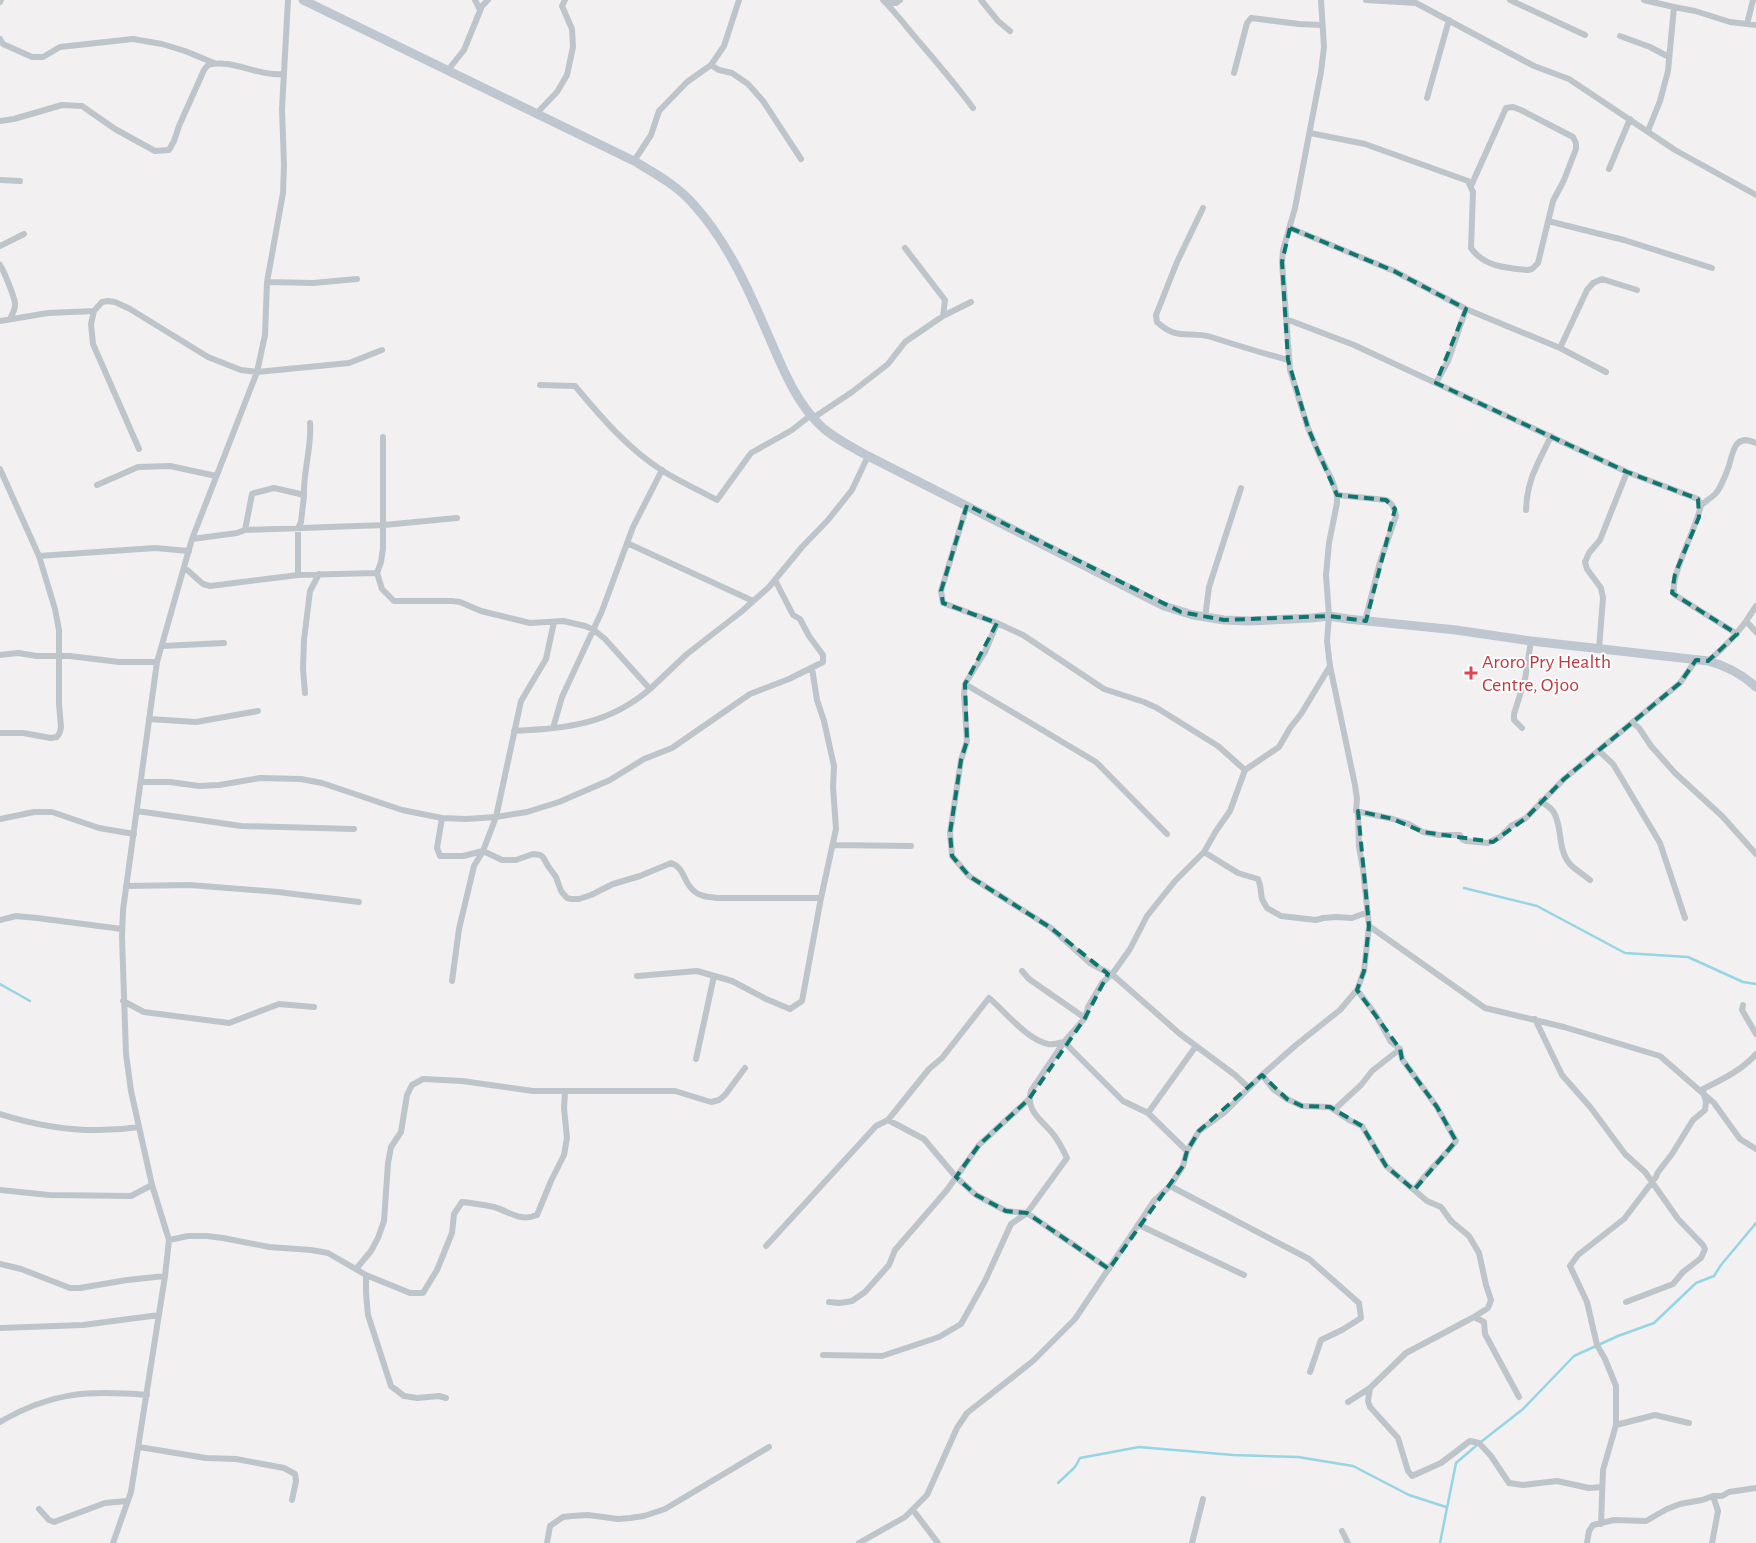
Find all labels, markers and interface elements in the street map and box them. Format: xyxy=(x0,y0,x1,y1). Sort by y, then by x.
place label: Aroro Pry Health Centre, Ojoo xyxy=(1482,652,1611,695)
marker: Aroro Pry Health Centre, Ojoo xyxy=(1464,666,1478,680)

